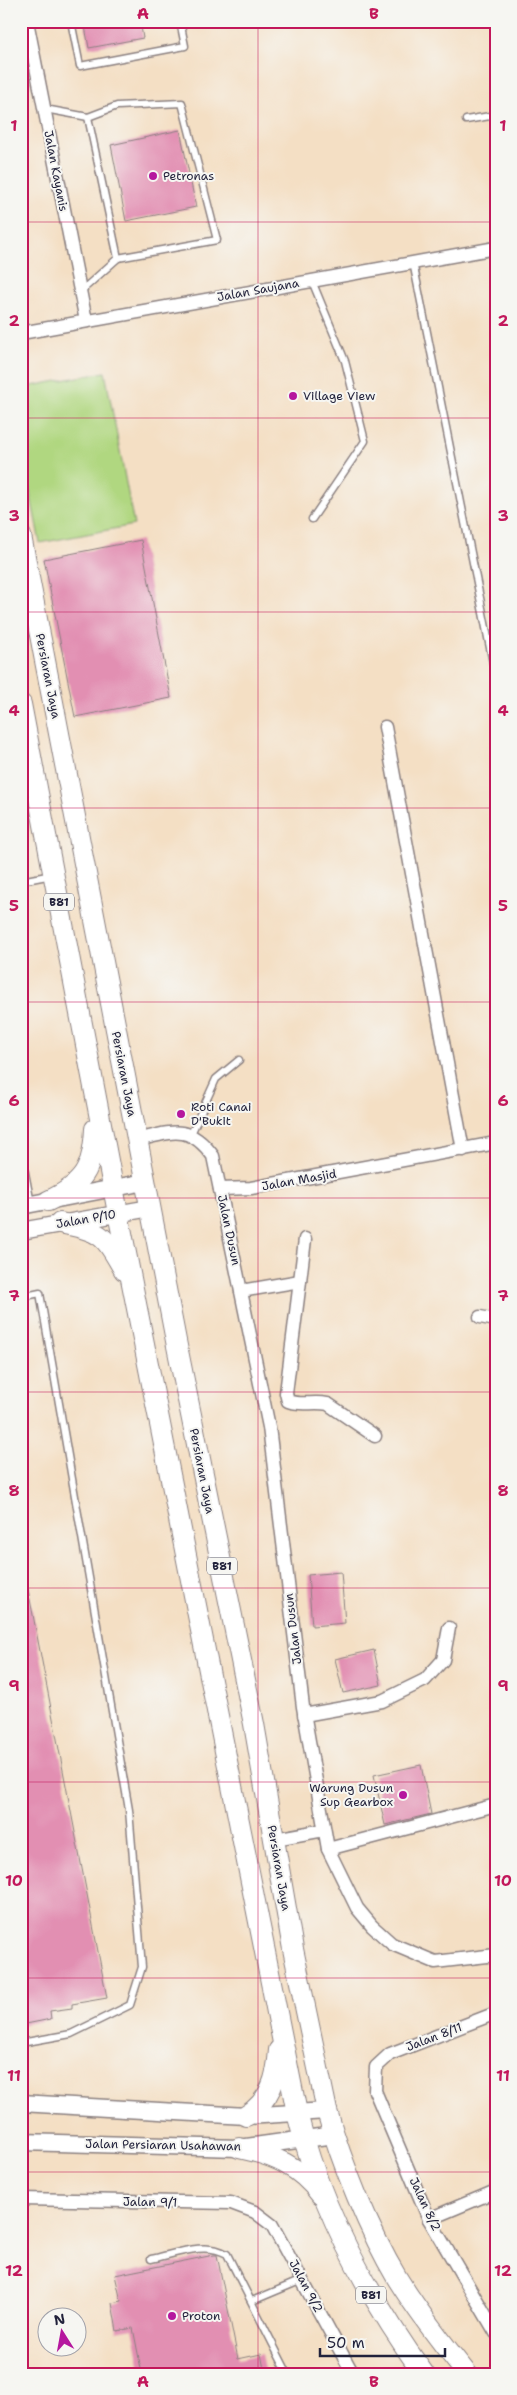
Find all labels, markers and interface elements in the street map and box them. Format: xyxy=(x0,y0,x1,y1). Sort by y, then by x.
text: A xyxy=(137,3,149,24)
text: B xyxy=(369,3,379,24)
text: 1 xyxy=(10,115,18,136)
text: 1 xyxy=(499,115,507,136)
street label: Jalan Kayanis xyxy=(40,129,72,213)
place label: Petronas xyxy=(163,168,214,184)
marker: Petronas xyxy=(147,170,159,182)
street label: Jalan Saujana xyxy=(216,275,301,305)
text: 2 xyxy=(8,310,20,331)
text: 2 xyxy=(497,310,509,331)
place label: Village View xyxy=(303,388,376,404)
marker: Village View xyxy=(287,390,299,402)
text: 3 xyxy=(8,505,20,526)
text: 3 xyxy=(497,505,509,526)
street label: Persiaran Jaya xyxy=(32,632,64,721)
text: 4 xyxy=(8,700,20,721)
text: 4 xyxy=(497,700,509,721)
road number: B81 xyxy=(44,894,74,910)
text: 5 xyxy=(9,895,19,916)
text: 5 xyxy=(498,895,508,916)
street label: Persiaran Jaya xyxy=(108,1030,140,1119)
text: 6 xyxy=(8,1090,20,1111)
text: 6 xyxy=(497,1090,509,1111)
place label: Roti Canai D'Bukit xyxy=(191,1099,251,1129)
marker: Roti Canai D'Bukit xyxy=(175,1108,187,1120)
street label: Jalan Masjid xyxy=(260,1165,338,1194)
street label: Jalan Dusun xyxy=(214,1193,244,1267)
street label: Jalan P/10 xyxy=(55,1206,117,1232)
text: 7 xyxy=(8,1285,20,1306)
text: 7 xyxy=(497,1285,509,1306)
street label: Persiaran Jaya xyxy=(186,1427,218,1516)
text: 8 xyxy=(8,1480,20,1501)
text: 8 xyxy=(497,1480,509,1501)
road number: B81 xyxy=(207,1558,237,1574)
street label: Jalan Dusun xyxy=(281,1592,305,1666)
text: 9 xyxy=(8,1675,20,1696)
text: 9 xyxy=(497,1675,509,1696)
place label: Warung Dusun Sup Gearbox xyxy=(309,1780,393,1810)
marker: Warung Dusun Sup Gearbox xyxy=(397,1789,409,1801)
street label: Persiaran Jaya xyxy=(264,1824,295,1913)
text: 10 xyxy=(5,1870,23,1891)
text: 10 xyxy=(494,1870,512,1891)
street label: Jalan 8/11 xyxy=(404,2019,464,2055)
text: 11 xyxy=(7,2065,21,2086)
text: 11 xyxy=(496,2065,510,2086)
street label: Jalan Persiaran Usahawan xyxy=(85,2136,241,2154)
street label: Jalan 8/2 xyxy=(406,2175,444,2233)
street label: Jalan 9/1 xyxy=(123,2194,177,2210)
street label: Jalan 9/2 xyxy=(285,2257,327,2315)
text: 12 xyxy=(5,2260,23,2281)
text: 12 xyxy=(494,2260,512,2281)
road number: B81 xyxy=(356,2286,386,2304)
north arrow xyxy=(38,2308,88,2358)
place label: Proton xyxy=(182,2308,220,2324)
text: N xyxy=(52,2309,67,2329)
marker: Proton xyxy=(166,2310,178,2322)
scale bar xyxy=(320,2325,444,2357)
text: 50 m xyxy=(327,2333,365,2353)
text: A xyxy=(137,2371,149,2392)
text: B xyxy=(369,2371,379,2392)

